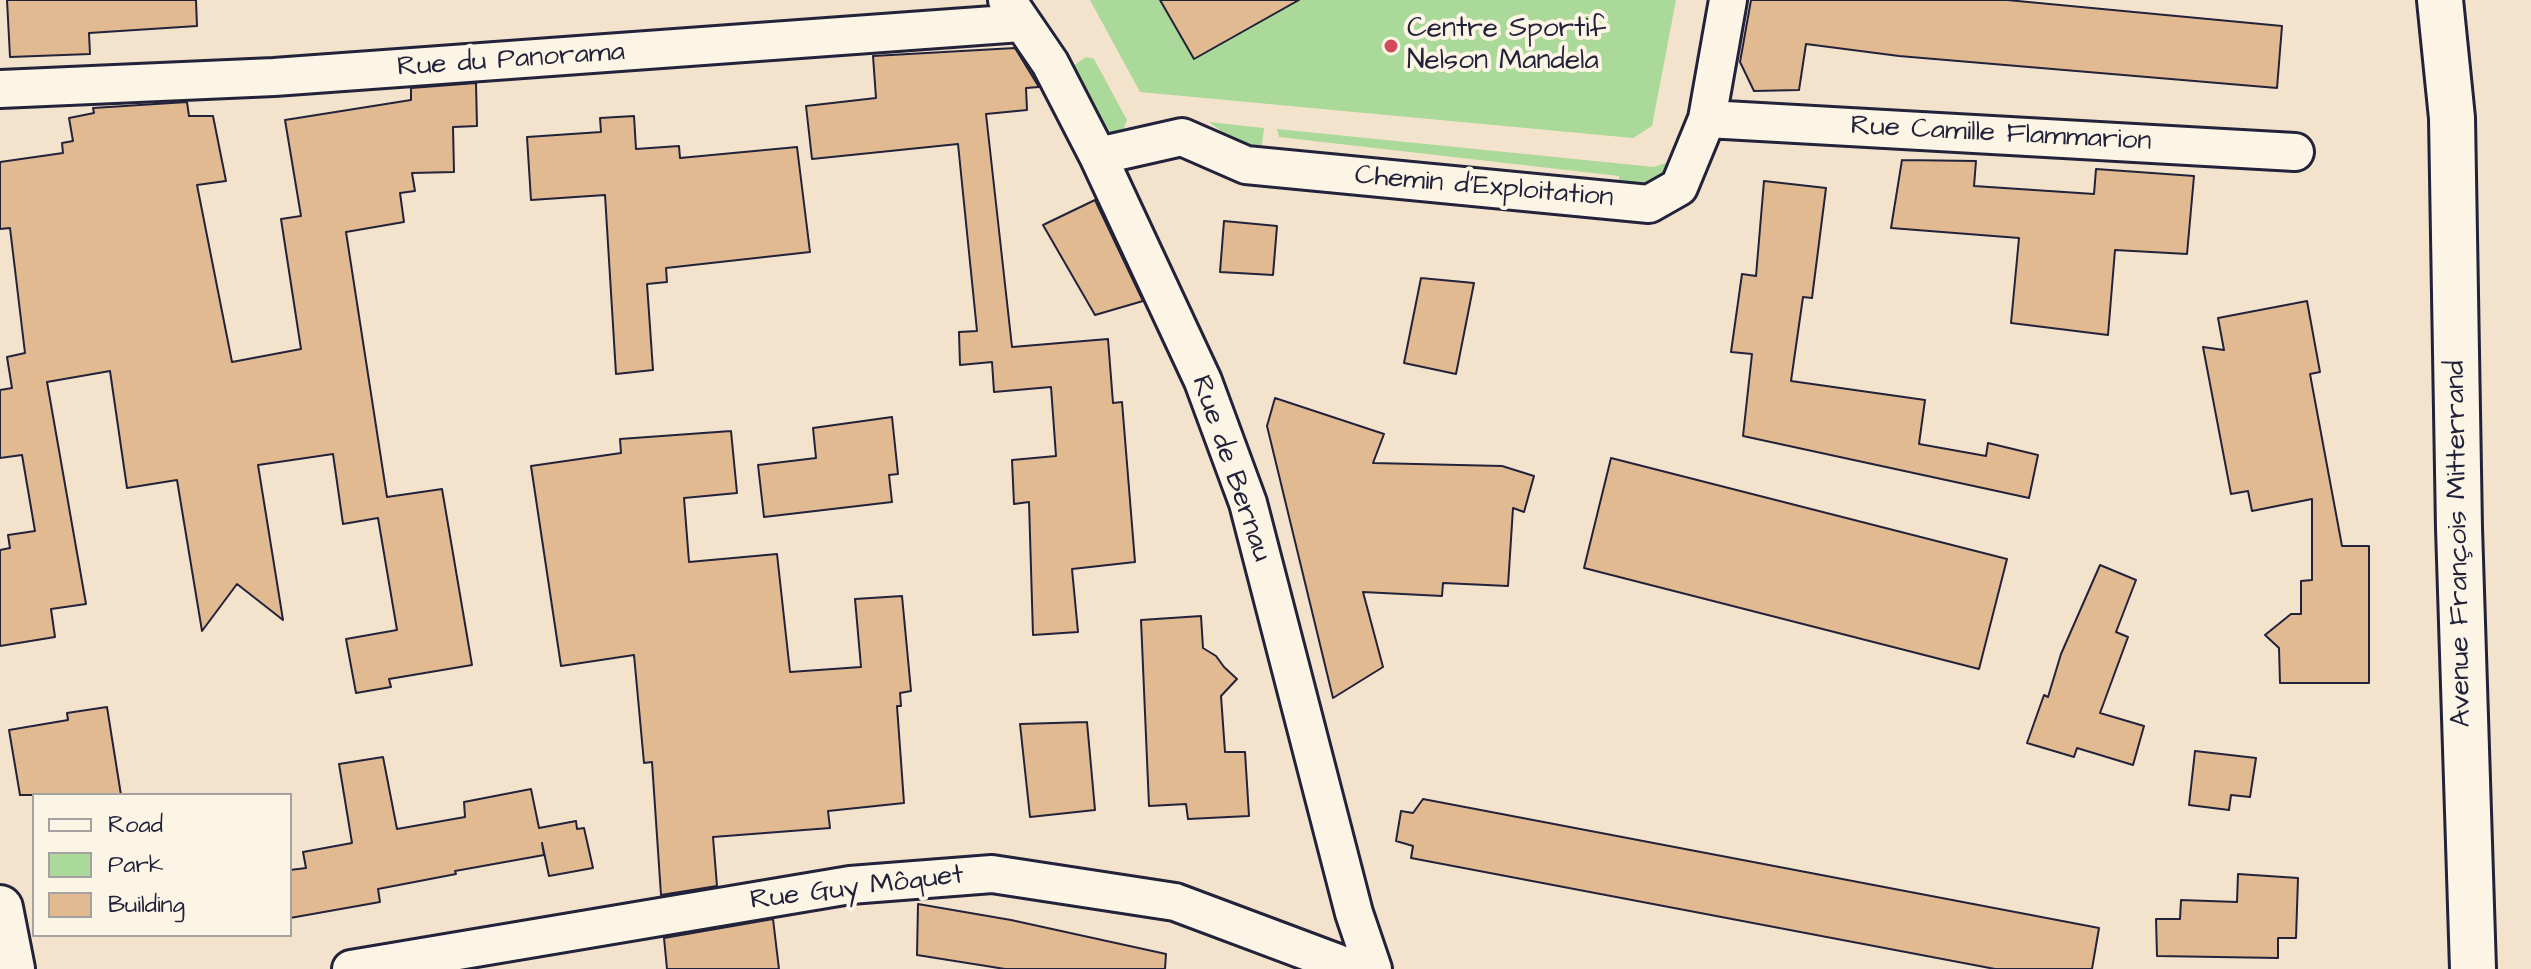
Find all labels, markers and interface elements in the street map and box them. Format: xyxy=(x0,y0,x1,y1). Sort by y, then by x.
place label: Centre Sportif Nelson Mandela xyxy=(1407,13,1606,79)
street label: Rue du Panorama xyxy=(396,36,626,86)
marker: Centre Sportif Nelson Mandela xyxy=(1382,37,1400,55)
street label: Rue Camille Flammarion xyxy=(1850,110,2152,160)
street label: Chemin d'Exploitation xyxy=(1353,160,1615,216)
street label: Avenue François Mitterrand xyxy=(2440,360,2480,728)
street label: Rue de Bernau xyxy=(1182,372,1278,566)
legend xyxy=(32,793,292,937)
text: Road xyxy=(108,808,163,842)
text: Park xyxy=(108,848,164,882)
street label: Rue Guy Môquet xyxy=(748,859,966,919)
text: Building xyxy=(108,888,185,922)

